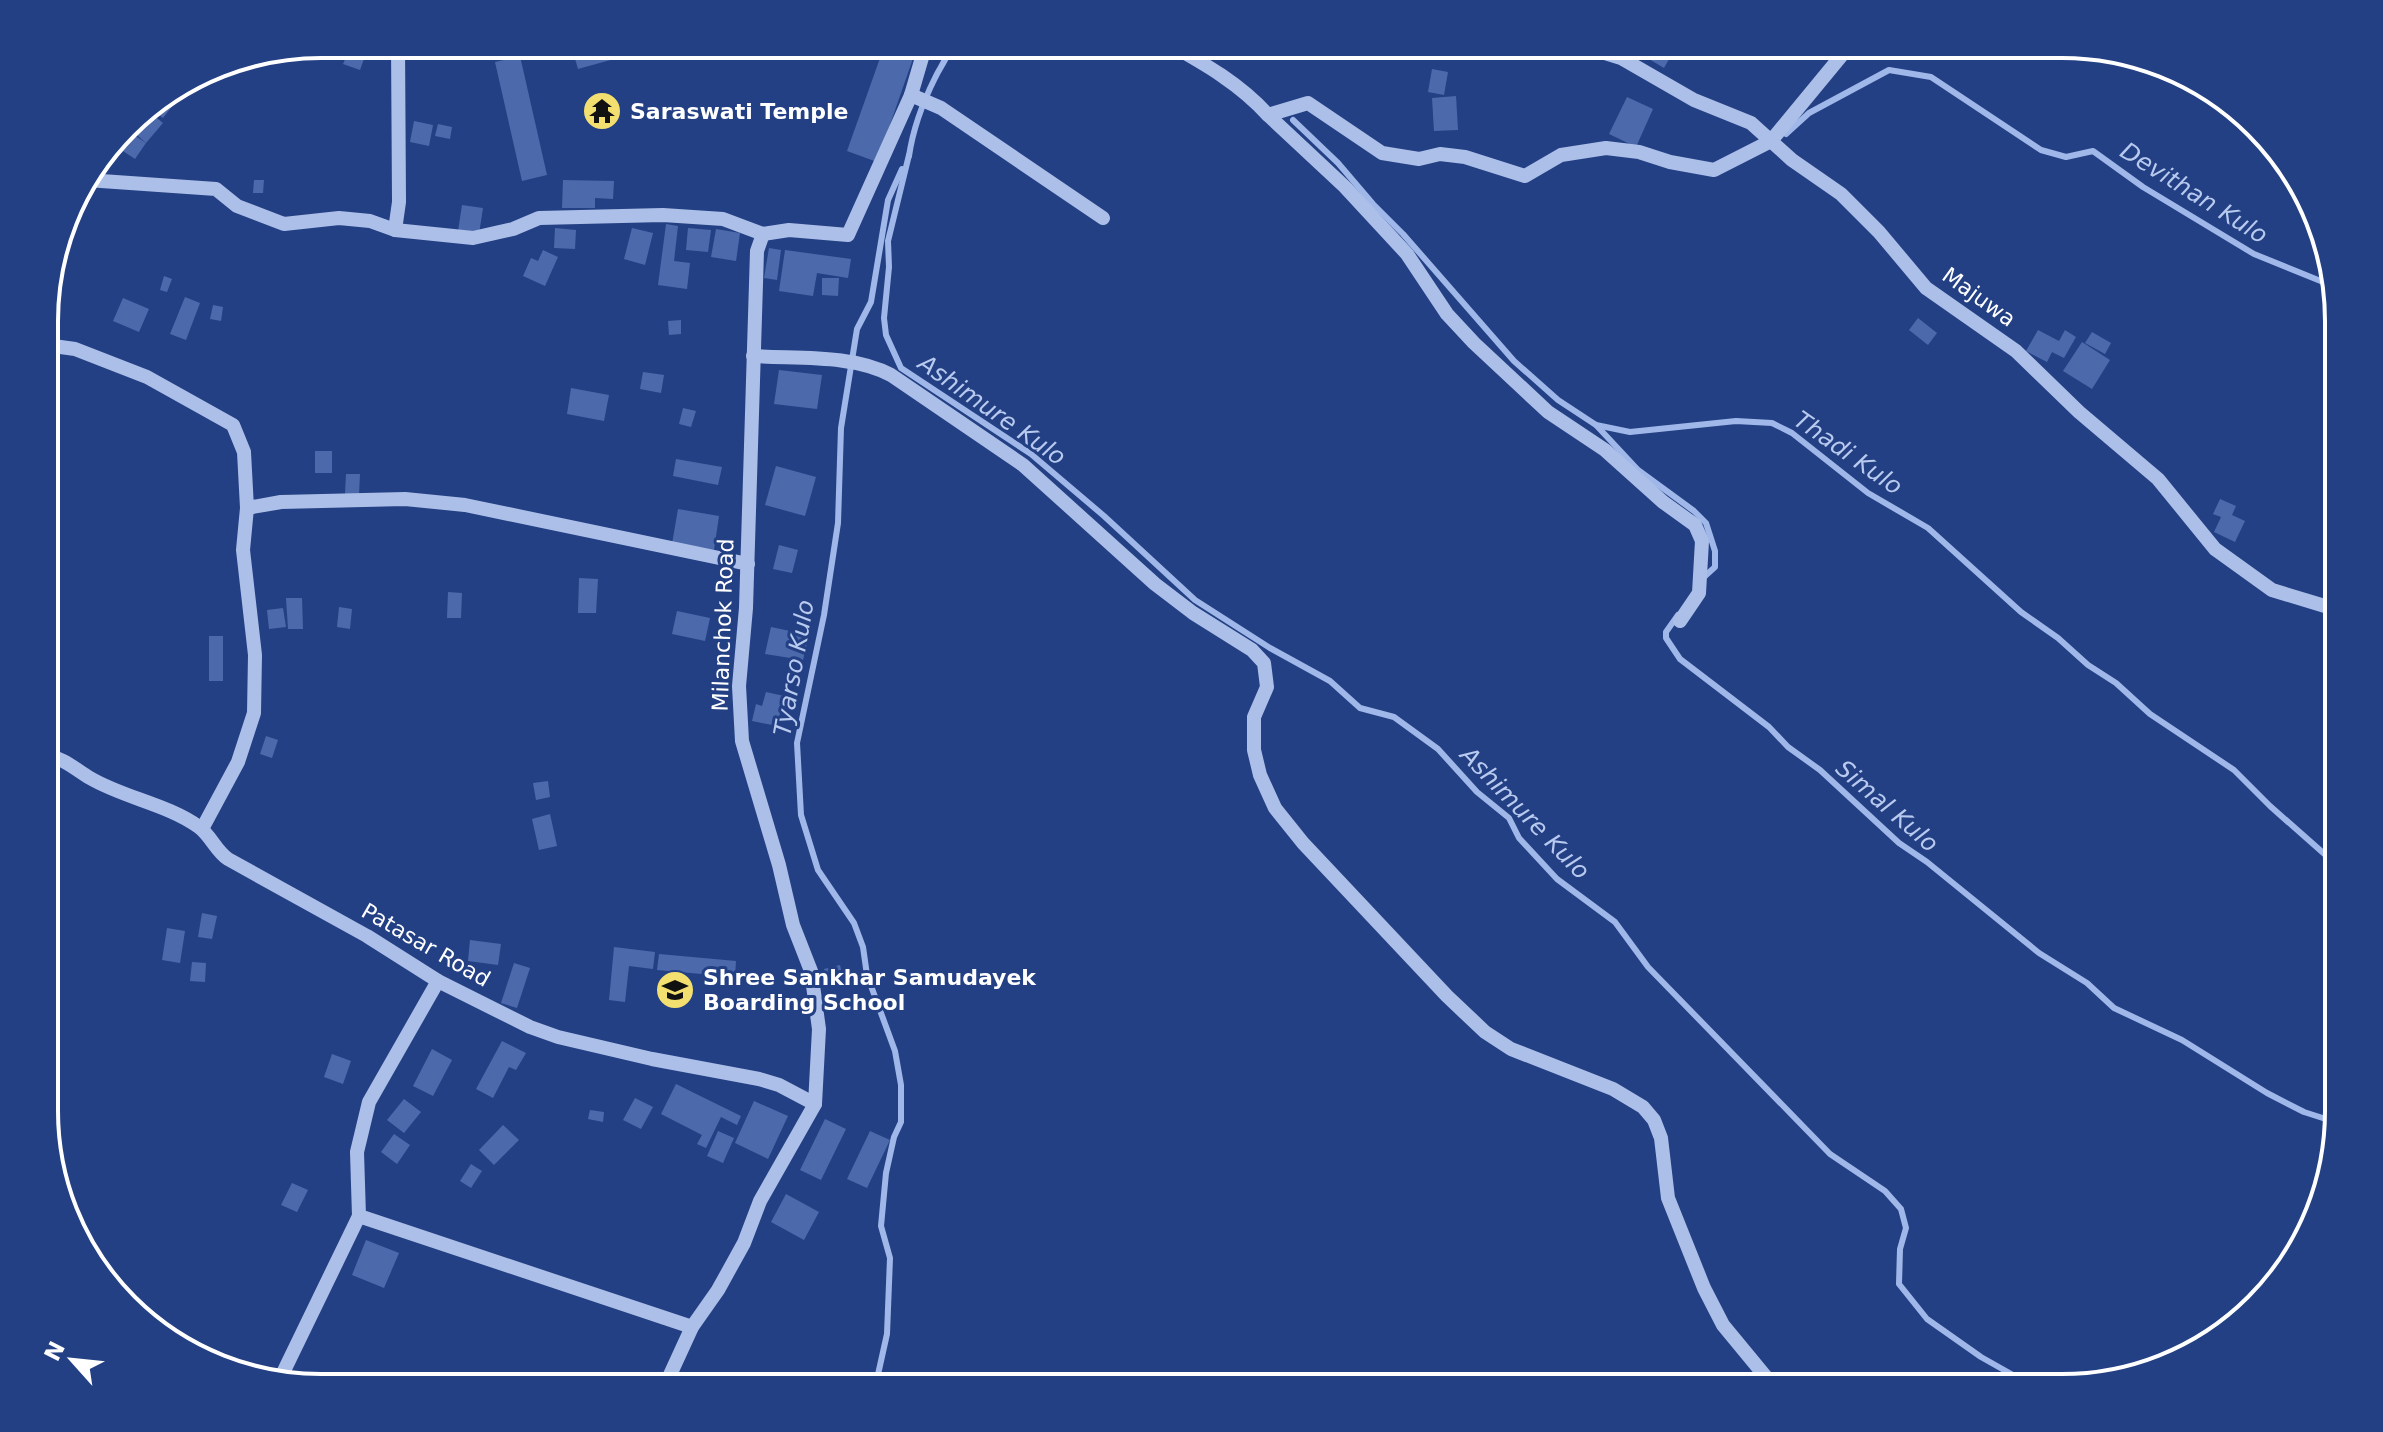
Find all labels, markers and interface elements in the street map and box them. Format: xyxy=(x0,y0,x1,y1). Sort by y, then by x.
temple icon: Saraswati Temple xyxy=(581,90,623,132)
place label: Saraswati Temple xyxy=(630,99,849,124)
water label: Devithan Kulo xyxy=(2115,137,2273,249)
street label: Majuwa xyxy=(1938,262,2020,332)
water label: Ashimure Kulo xyxy=(911,348,1071,471)
water label: Thadi Kulo xyxy=(1788,405,1908,501)
street label: Milanchok Road xyxy=(707,538,739,712)
water label: Tyarso Kulo xyxy=(768,598,820,738)
water label: Ashimure Kulo xyxy=(1453,740,1595,885)
water label: Simal Kulo xyxy=(1830,754,1944,858)
street label: Patasar Road xyxy=(357,898,495,992)
place label: Shree Sankhar Samudayek Boarding School xyxy=(703,965,1037,1015)
school or university icon: Shree Sankhar Samudayek Boarding School xyxy=(654,969,696,1011)
north arrow xyxy=(32,1320,112,1400)
text: N xyxy=(39,1337,70,1365)

